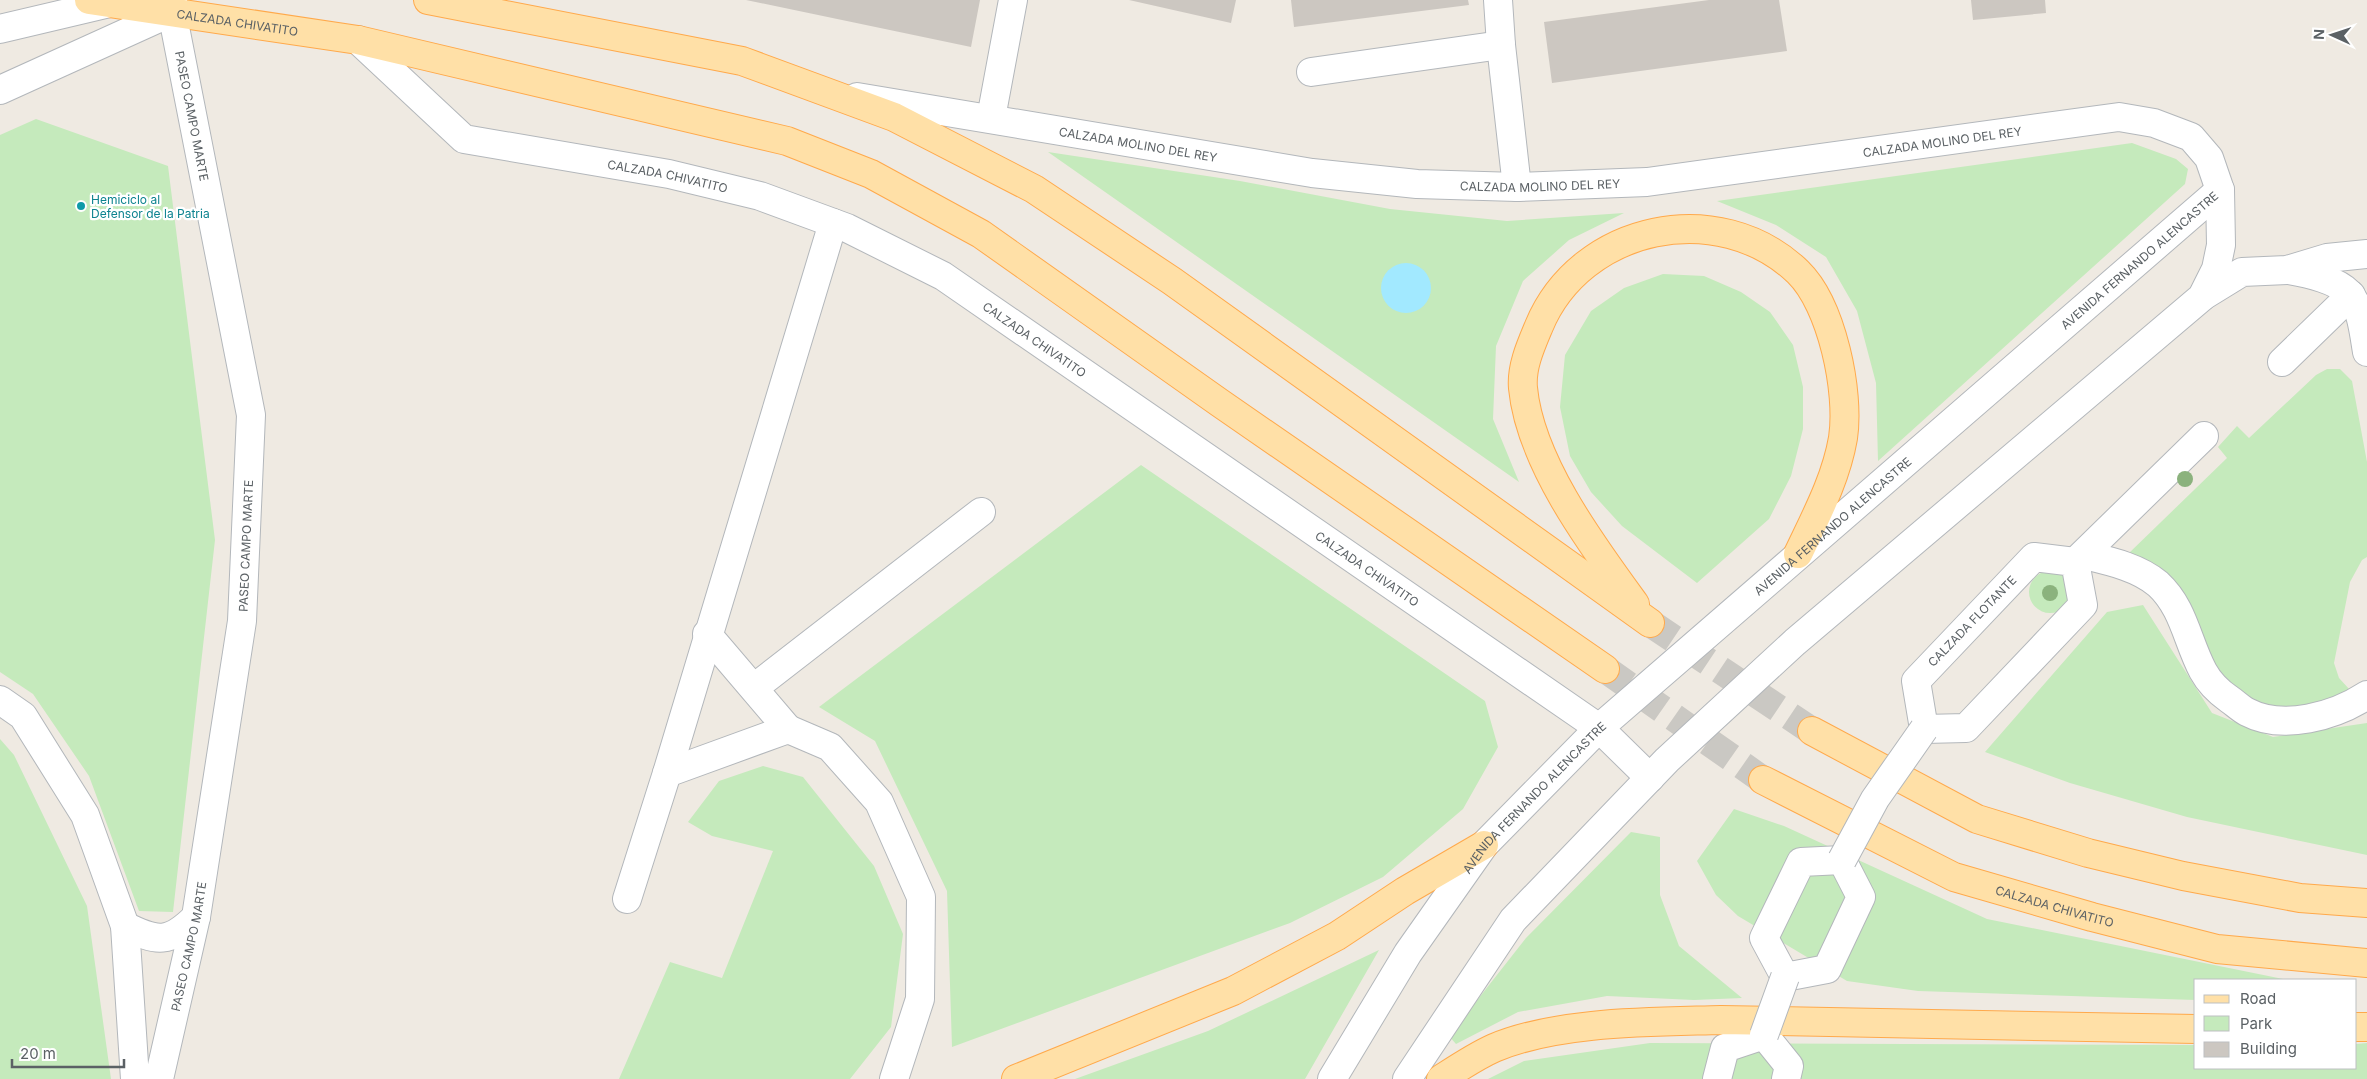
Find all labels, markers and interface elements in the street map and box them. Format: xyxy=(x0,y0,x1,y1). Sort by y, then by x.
street label: CALZADA CHIVATITO xyxy=(176,6,299,38)
north arrow xyxy=(2307,10,2357,60)
text: N xyxy=(2310,29,2327,40)
street label: PASEO CAMPO MARTE xyxy=(172,50,212,182)
street label: CALZADA MOLINO DEL REY xyxy=(1058,123,1218,165)
street label: CALZADA MOLINO DEL REY xyxy=(1862,123,2023,160)
street label: CALZADA CHIVATITO xyxy=(606,156,729,195)
street label: CALZADA MOLINO DEL REY xyxy=(1460,176,1620,195)
street label: AVENIDA FERNANDO ALENCASTRE xyxy=(2057,188,2221,332)
place label: Hemiciclo al Defensor de la Patria xyxy=(91,192,210,221)
marker: Hemiciclo al Defensor de la Patria xyxy=(75,200,87,212)
street label: CALZADA CHIVATITO xyxy=(980,298,1089,380)
street label: AVENIDA FERNANDO ALENCASTRE xyxy=(1751,454,1914,598)
street label: PASEO CAMPO MARTE xyxy=(235,479,256,612)
street label: CALZADA CHIVATITO xyxy=(1313,527,1422,609)
street label: CALZADA FLOTANTE xyxy=(1925,572,2019,670)
street label: AVENIDA FERNANDO ALENCASTRE xyxy=(1459,718,1609,876)
street label: PASEO CAMPO MARTE xyxy=(167,880,209,1013)
street label: CALZADA CHIVATITO xyxy=(1994,882,2116,930)
legend xyxy=(2194,979,2357,1069)
text: Road xyxy=(2240,989,2276,1008)
text: Park xyxy=(2240,1014,2273,1033)
scale bar xyxy=(12,1036,125,1068)
text: Building xyxy=(2240,1039,2297,1058)
text: 20 m xyxy=(20,1044,56,1063)

